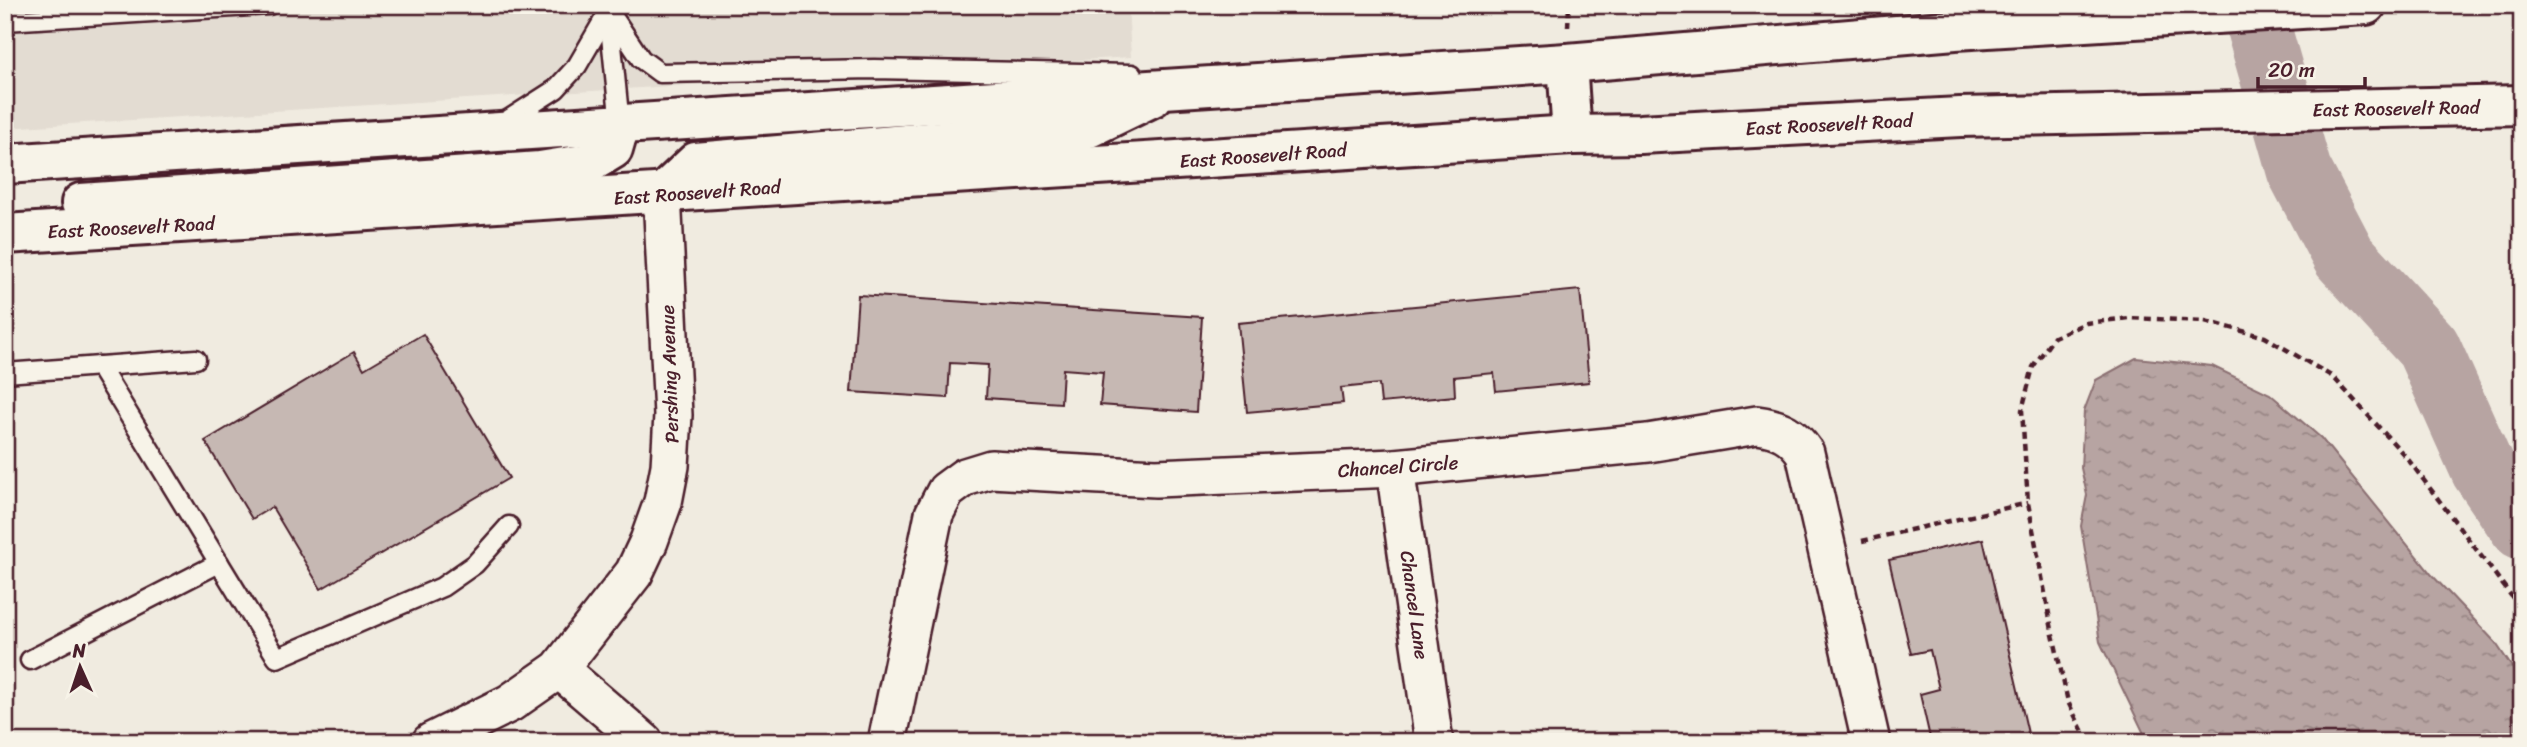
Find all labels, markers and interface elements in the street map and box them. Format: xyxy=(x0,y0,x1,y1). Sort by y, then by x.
scale bar xyxy=(2258,46,2364,90)
text: 20 m xyxy=(2268,51,2315,89)
street label: East Roosevelt Road xyxy=(2312,91,2482,126)
street label: East Roosevelt Road xyxy=(1745,104,1915,145)
street label: East Roosevelt Road xyxy=(1178,133,1350,178)
street label: East Roosevelt Road xyxy=(612,170,784,215)
street label: East Roosevelt Road xyxy=(47,207,217,248)
street label: Pershing Avenue xyxy=(651,304,688,444)
street label: Chancel Circle xyxy=(1337,446,1460,487)
street label: Chancel Lane xyxy=(1391,549,1438,662)
north arrow xyxy=(46,632,116,702)
text: N xyxy=(71,634,87,667)

